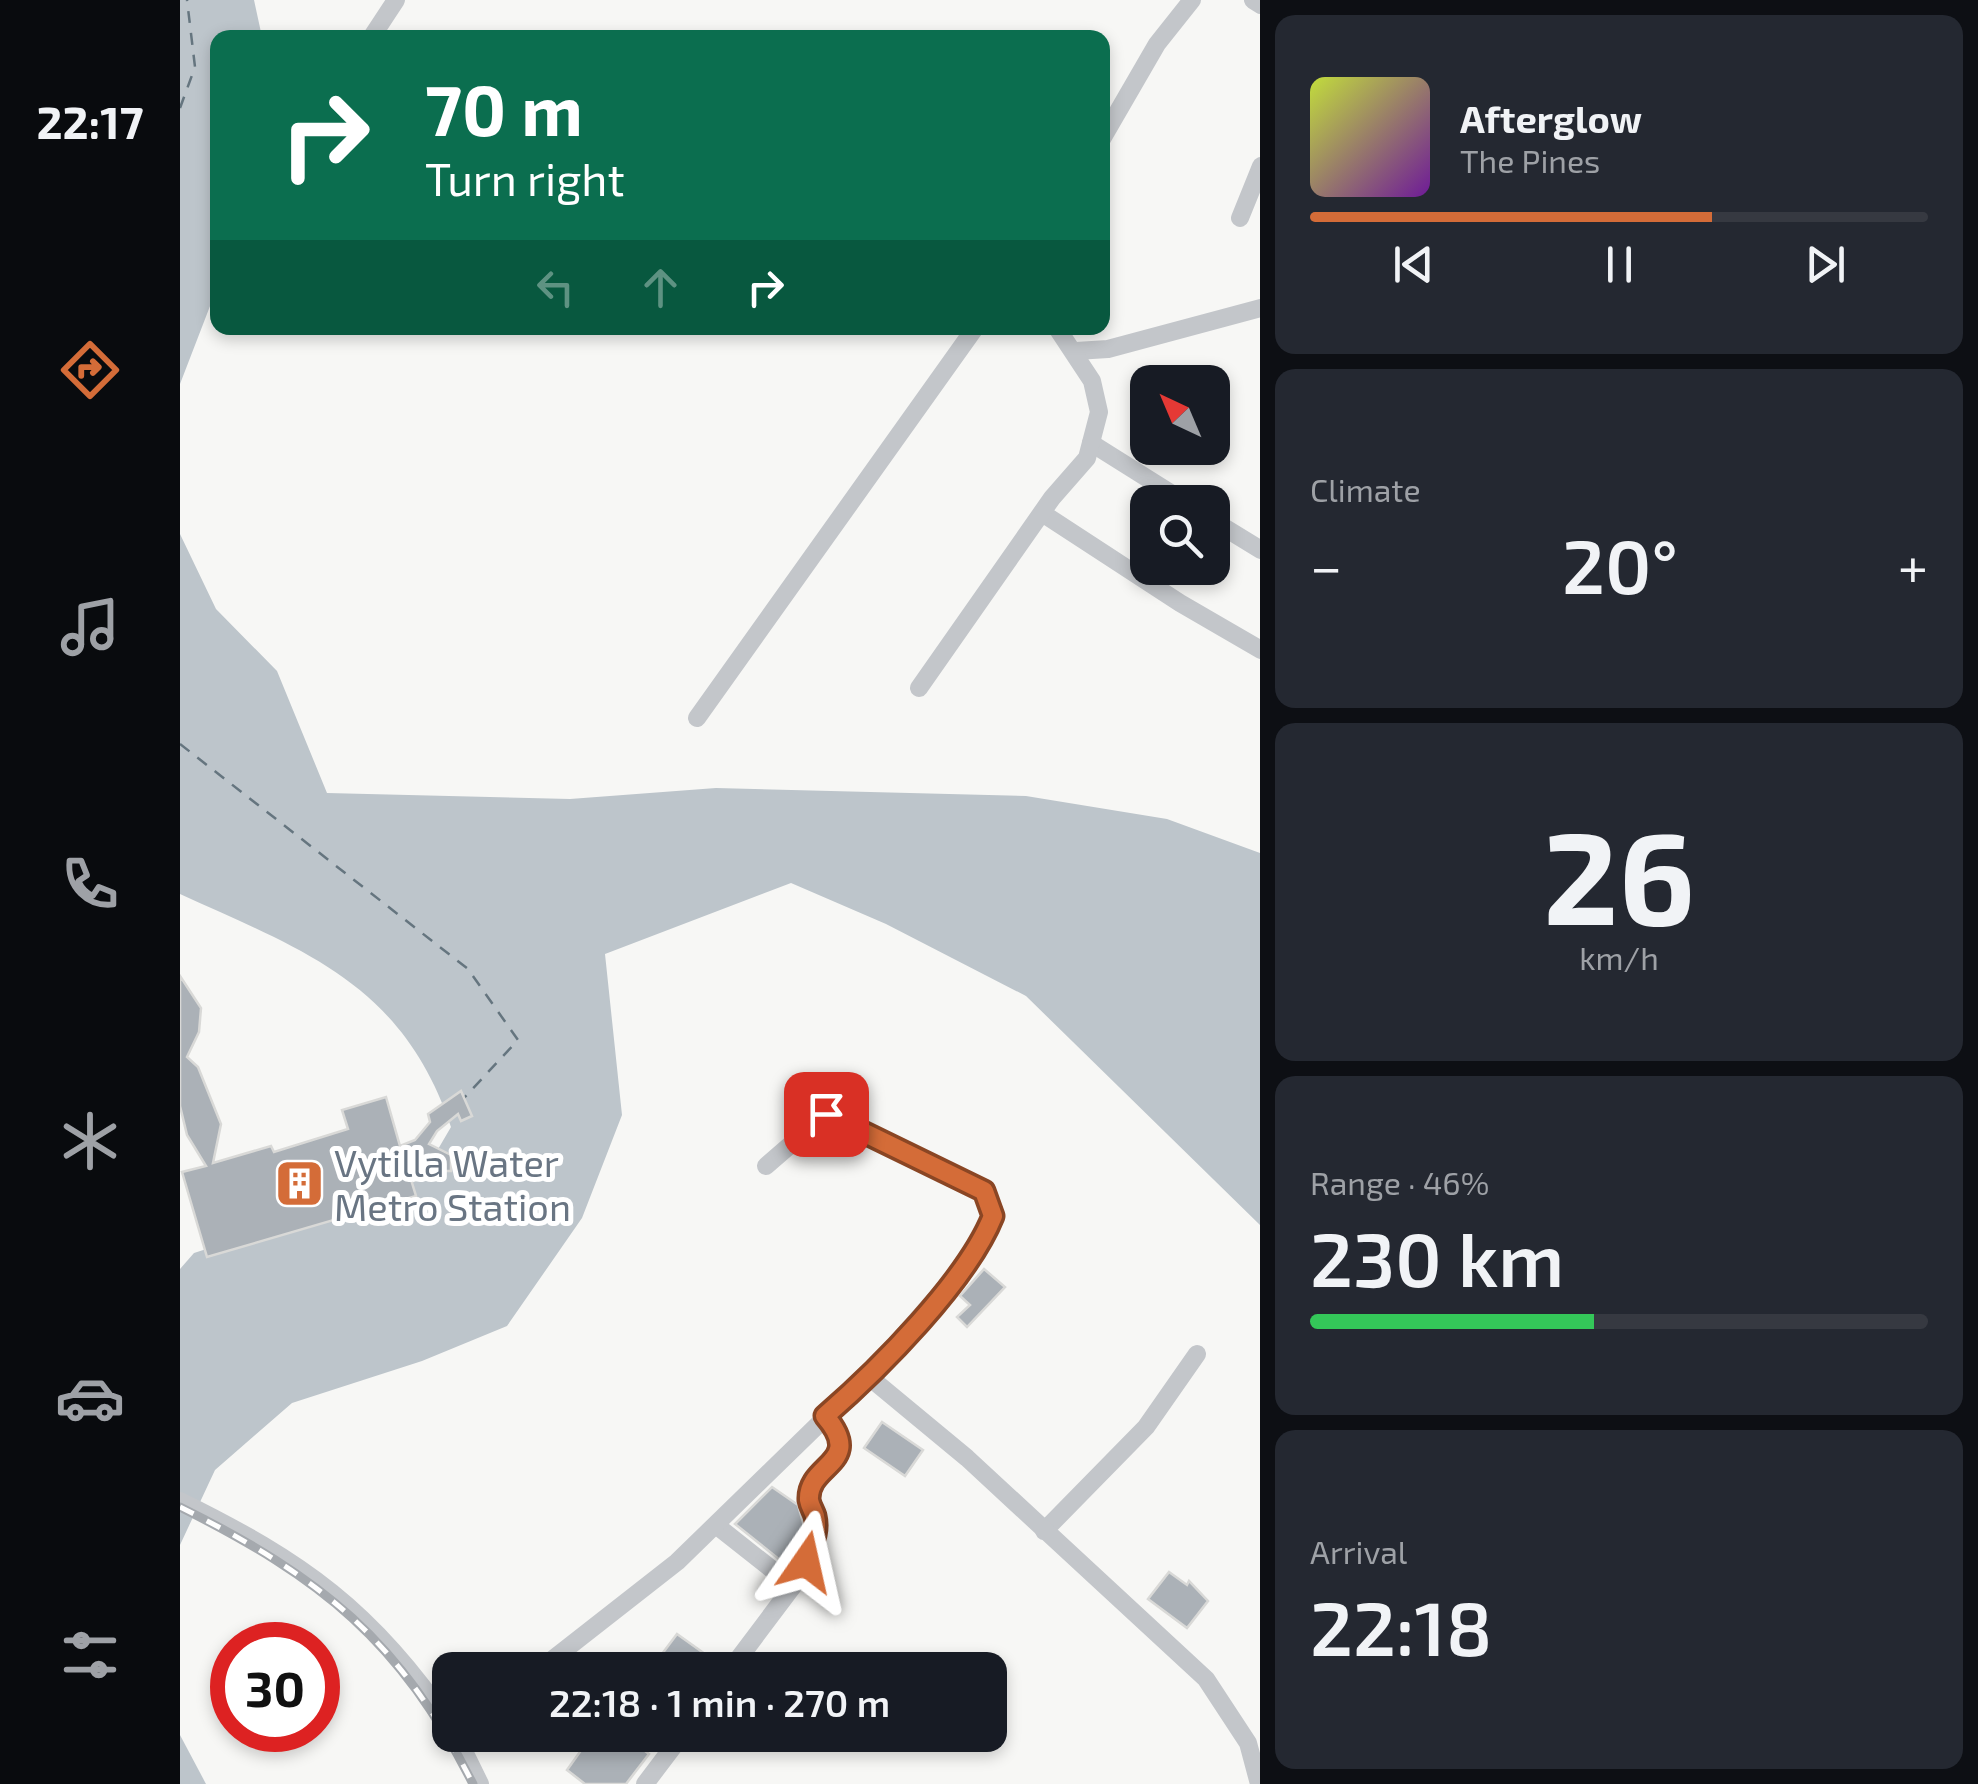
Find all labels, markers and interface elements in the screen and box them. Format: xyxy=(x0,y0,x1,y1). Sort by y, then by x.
text: 70 m xyxy=(425,66,583,150)
icon: right xyxy=(260,70,390,200)
text: 22:17 xyxy=(36,94,144,148)
text: Afterglow xyxy=(1460,95,1642,141)
text: The Pines xyxy=(1460,141,1600,179)
text: Turn right xyxy=(425,151,625,205)
icon: previous xyxy=(1386,237,1441,292)
icon: pause xyxy=(1592,237,1647,292)
icon: next xyxy=(1798,237,1853,292)
icon: left xyxy=(528,260,583,315)
icon: ahead xyxy=(633,260,688,315)
icon: right xyxy=(738,260,793,315)
icon: directions xyxy=(55,335,125,405)
north arrow xyxy=(1130,365,1230,465)
map controls xyxy=(1130,365,1230,585)
text: Climate xyxy=(1310,470,1421,508)
button: search xyxy=(1130,485,1230,585)
text: 20° xyxy=(1562,519,1678,609)
text: − xyxy=(1310,532,1342,598)
text: + xyxy=(1898,532,1928,598)
icon: music xyxy=(55,592,125,662)
text: 26 xyxy=(1543,795,1695,951)
icon: phone xyxy=(55,849,125,919)
text: km/h xyxy=(1579,938,1659,976)
pin xyxy=(784,1072,869,1157)
icon: arrive xyxy=(799,1087,854,1142)
icon: climate xyxy=(55,1106,125,1176)
place label: Vytilla Water Metro Station xyxy=(334,1139,571,1229)
building icon: Vytilla Water Metro Station xyxy=(273,1158,325,1210)
text: Range · 46% xyxy=(1310,1163,1489,1201)
text: 230 km xyxy=(1310,1212,1564,1302)
icon: car xyxy=(55,1363,125,1433)
position arrow xyxy=(754,1510,858,1614)
text: Arrival xyxy=(1310,1532,1407,1570)
text: 22:18 xyxy=(1310,1581,1492,1671)
icon: filters xyxy=(55,1620,125,1690)
speed limit sign: 30 xyxy=(210,1622,340,1752)
text: 22:18 · 1 min · 270 m xyxy=(549,1679,890,1725)

